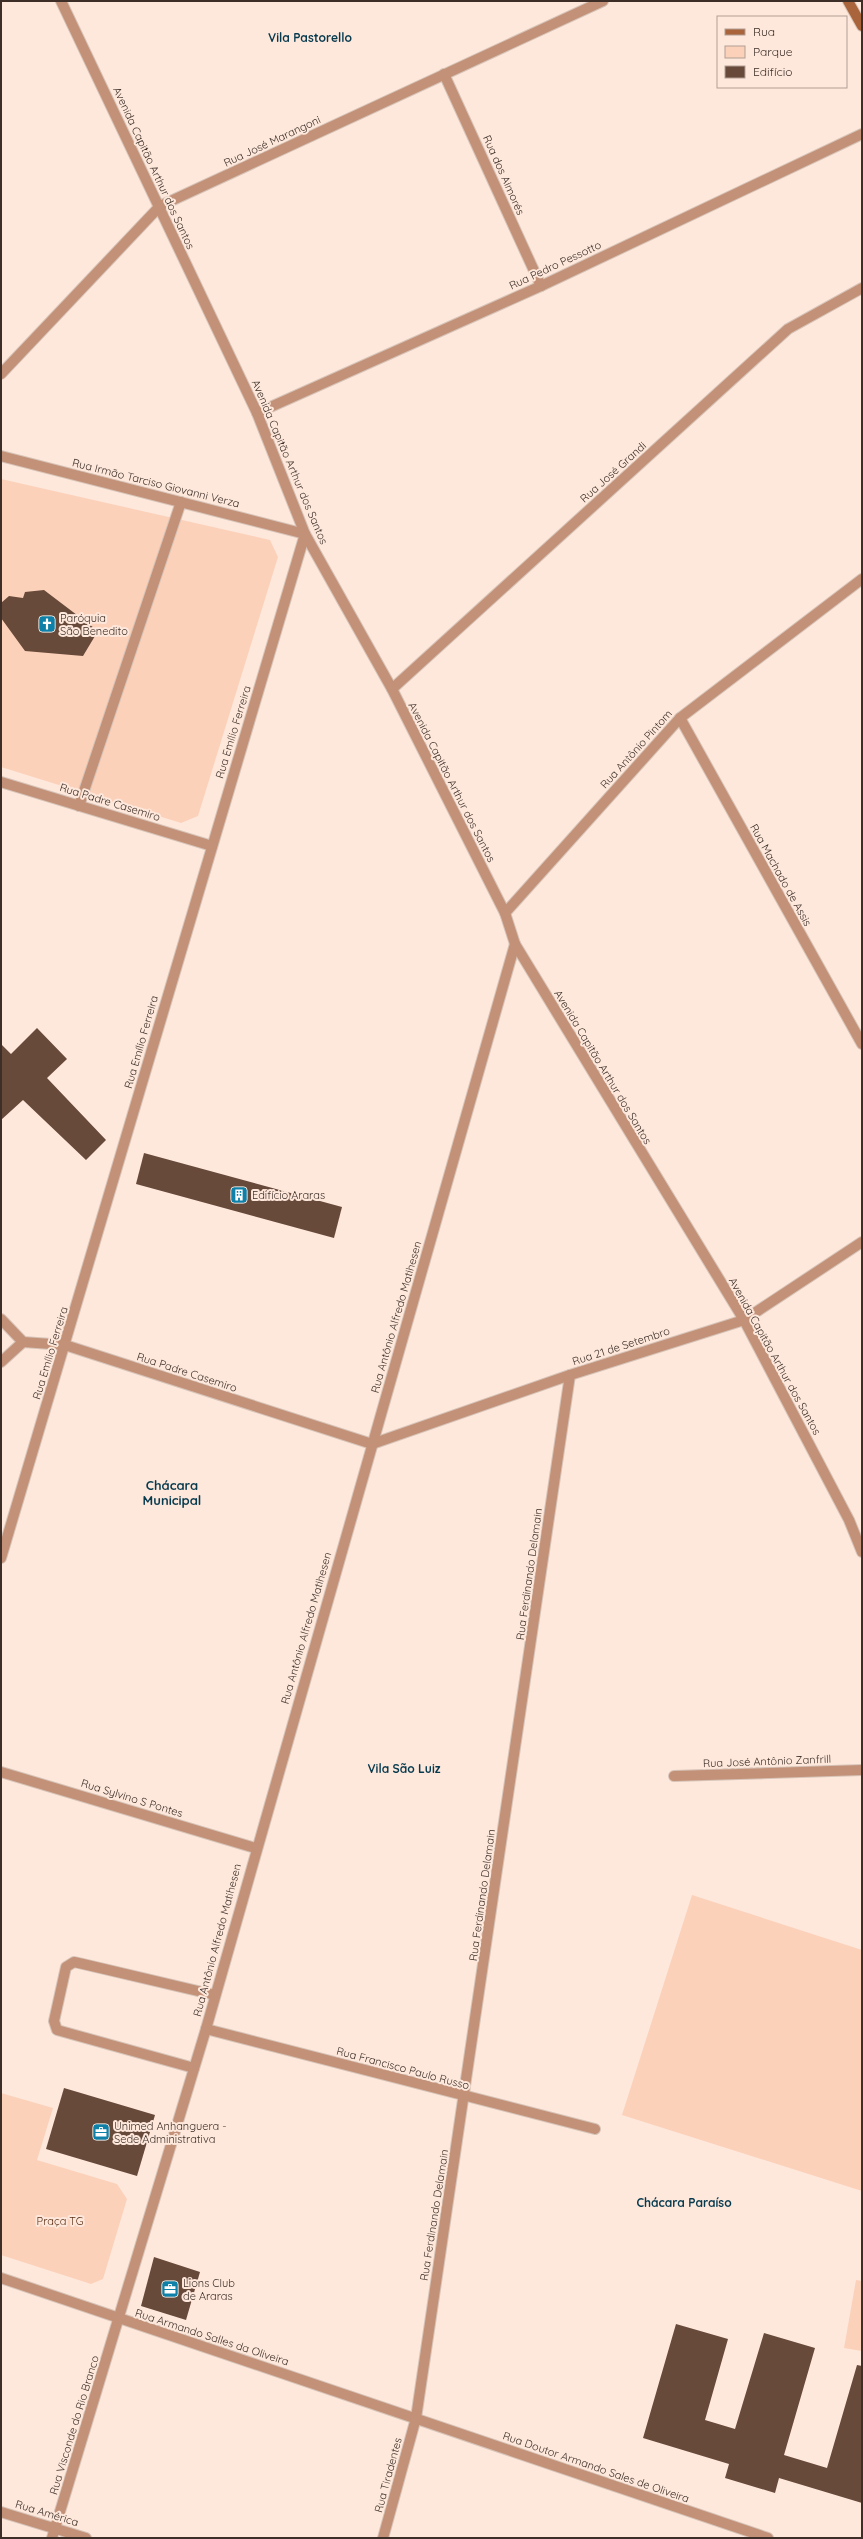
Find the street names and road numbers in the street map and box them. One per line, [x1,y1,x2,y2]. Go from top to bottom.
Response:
street label: Avenida Capitão Arthur dos Santos [110,85,198,251]
street label: Rua José Marangoni [221,112,323,170]
street label: Rua dos Aimorés [480,133,528,217]
street label: Rua Pedro Pessotto [507,237,604,292]
street label: Avenida Capitão Arthur dos Santos [249,377,331,547]
street label: Rua José Grandi [577,439,649,505]
street label: Rua Irmão Tarciso Giovanni Verza [71,455,241,511]
street label: Rua Emílio Ferreira [212,684,254,780]
street label: Avenida Capitão Arthur dos Santos [405,700,499,864]
street label: Rua Antônio Pintom [597,707,675,791]
street label: Rua Padre Casemiro [58,780,162,824]
street label: Rua Machado de Assis [747,821,815,929]
street label: Avenida Capitão Arthur dos Santos [551,987,655,1147]
street label: Rua Emílio Ferreira [121,994,161,1090]
street label: Rua Antônio Alfredo Matihesen [368,1239,424,1395]
street label: Avenida Capitão Arthur dos Santos [726,1275,824,1437]
street label: Rua Emílio Ferreira [29,1305,71,1401]
street label: Rua 21 de Setembro [570,1323,672,1368]
street label: Rua Padre Casemiro [135,1349,239,1395]
street label: Rua Ferdinando Delamain [513,1507,545,1641]
street label: Rua Antônio Alfredo Matihesen [278,1550,334,1706]
street label: Rua José Antônio Zanfrill [703,1752,831,1770]
street label: Rua Sylvino S Pontes [79,1776,185,1820]
street label: Rua Ferdinando Delamain [466,1828,498,1962]
street label: Rua Antônio Alfredo Matihesen [190,1862,244,2018]
street label: Rua Francisco Paulo Russo [335,2044,471,2093]
street label: Rua Ferdinando Delamain [417,2148,451,2282]
street label: Rua Armando Salles da Oliveira [133,2305,291,2369]
street label: Rua Visconde do Rio Branco [46,2353,102,2496]
street label: Rua Doutor Armando Sales de Oliveira [501,2428,691,2506]
street label: Rua Tiradentes [371,2436,405,2514]
street label: Rua América [14,2497,80,2529]

